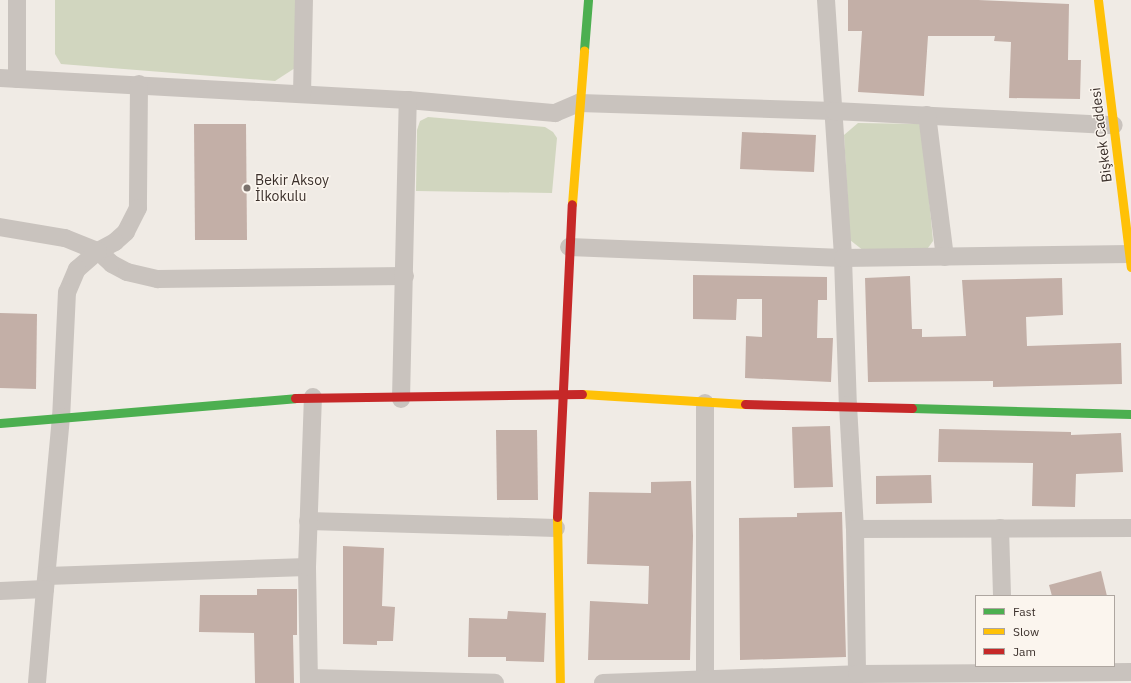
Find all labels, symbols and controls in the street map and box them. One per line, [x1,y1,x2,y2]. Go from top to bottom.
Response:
street label: Bişkek Caddesi [1087,87,1115,183]
place label: Bekir Aksoy İlkokulu [255,172,329,204]
marker: Bekir Aksoy İlkokulu [242,183,252,193]
legend [975,595,1115,667]
text: Fast [1013,604,1036,619]
text: Slow [1013,624,1039,639]
text: Jam [1013,644,1036,659]

